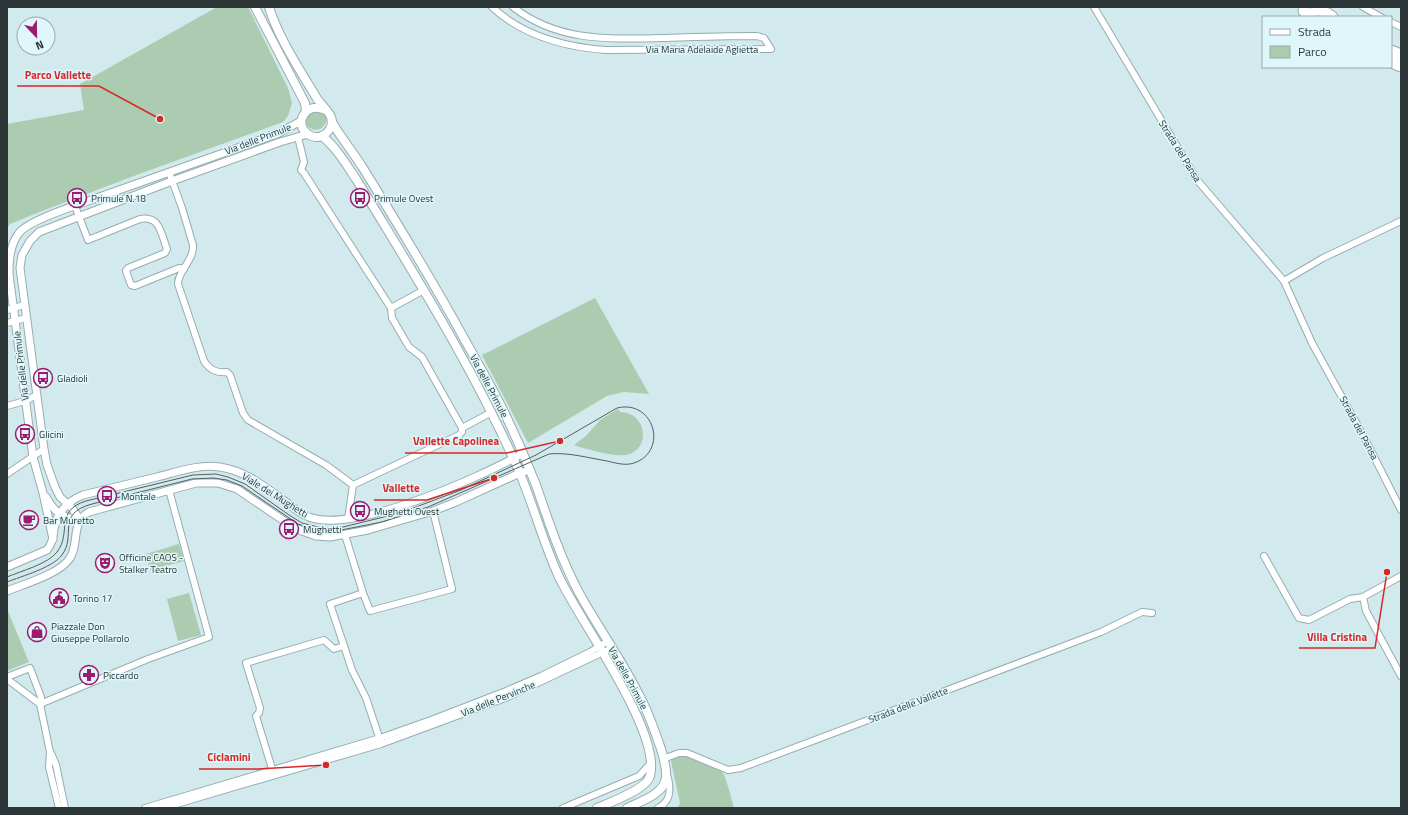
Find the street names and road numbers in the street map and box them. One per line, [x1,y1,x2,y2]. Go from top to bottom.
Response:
street label: Via Maria Adelaide Aglietta [646,42,758,57]
street label: Strada del Pansa [1155,117,1205,185]
street label: Via delle Primule [223,119,293,159]
street label: Via delle Primule [9,330,33,402]
street label: Via delle Primule [466,352,512,420]
street label: Strada del Pansa [1336,393,1382,463]
street label: Viale dei Mughetti [239,469,311,521]
street label: Via delle Primule [604,644,652,712]
street label: Via delle Pervinche [459,677,537,721]
street label: Strada delle Vallette [866,683,950,727]

